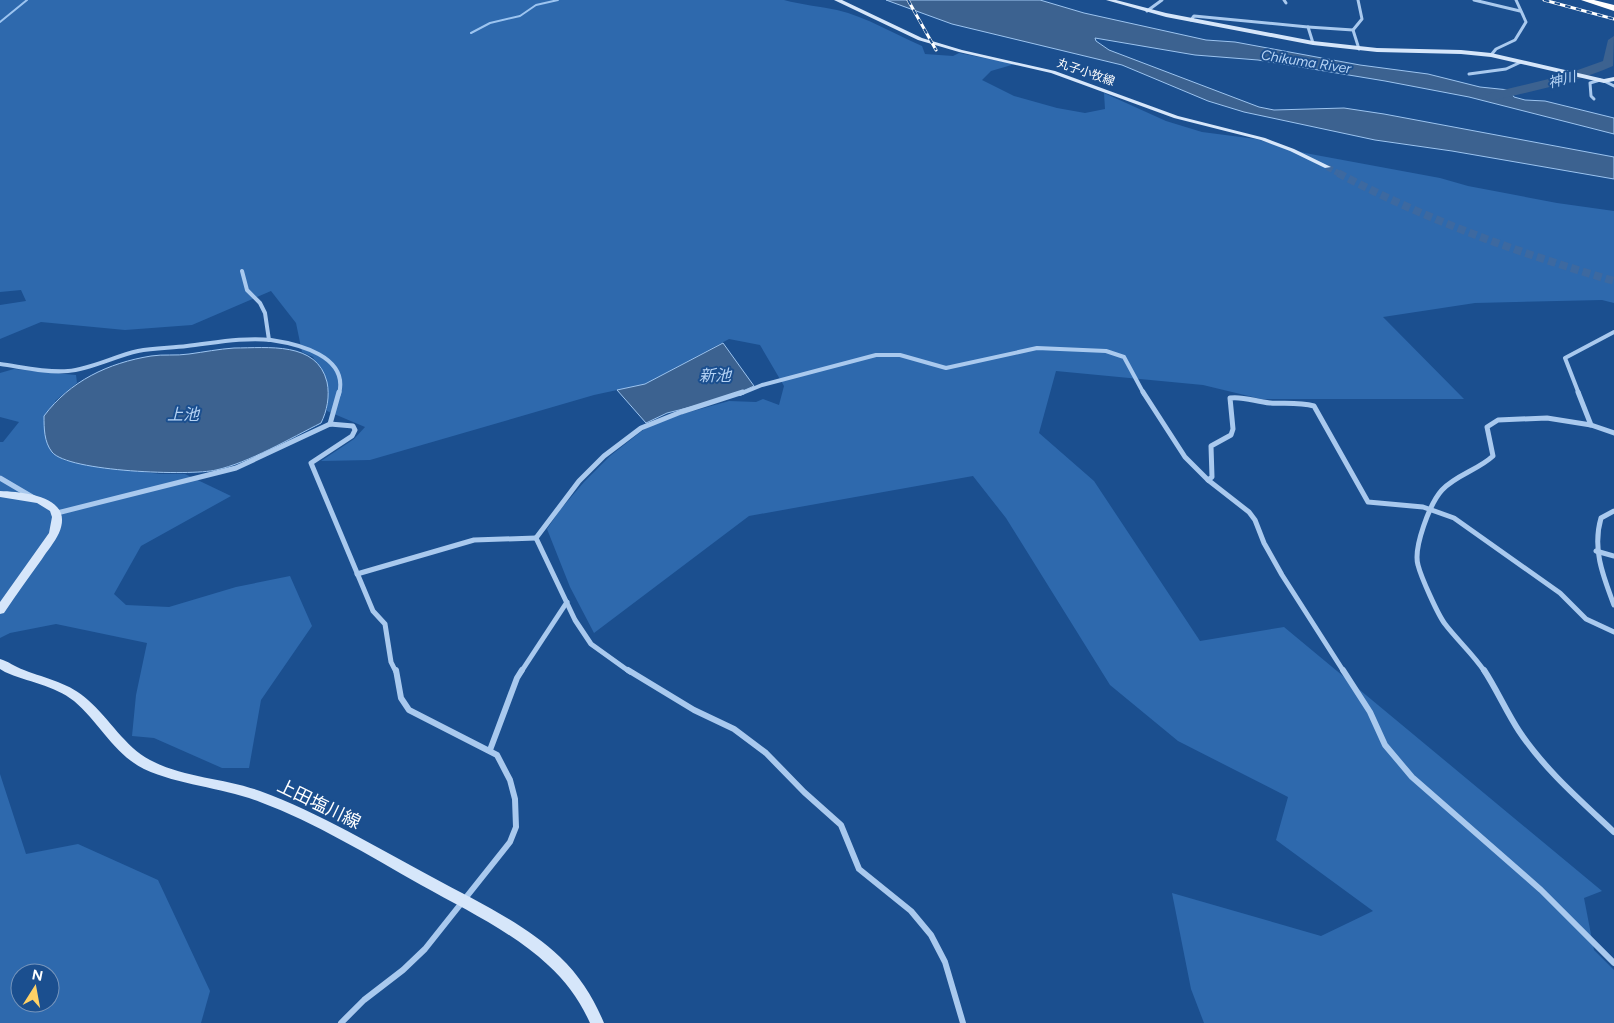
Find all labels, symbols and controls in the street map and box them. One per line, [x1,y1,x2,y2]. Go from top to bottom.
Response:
water label: Chikuma River [1260,46,1353,78]
street label: 丸子小牧線 [1055,56,1117,88]
water label: 神川 [1546,68,1580,92]
water label: 新池 [699,366,733,385]
water label: 上池 [167,405,201,424]
street label: 上田塩川線 [274,774,364,834]
north arrow [10,963,60,1013]
text: N [30,966,44,985]

